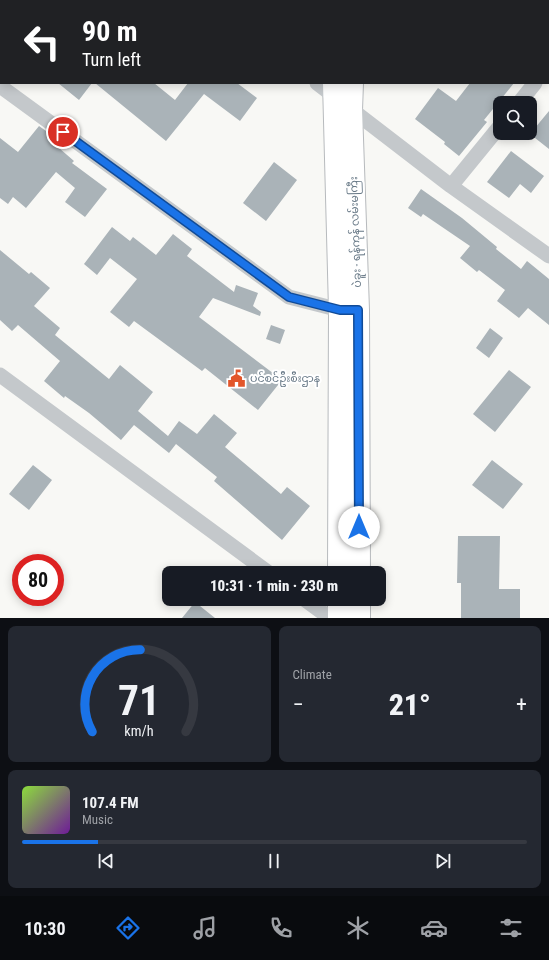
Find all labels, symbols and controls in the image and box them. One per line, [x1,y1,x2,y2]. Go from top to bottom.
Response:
text: 90 m [82,15,138,48]
icon: left [16,16,68,68]
text: Turn left [82,49,141,70]
map controls [493,96,537,140]
button: search [493,96,537,140]
pin [46,115,80,149]
icon: arrive [52,121,74,143]
street label: ပဲခူး - ရန်ကုန် လမ်းမကြီး [346,176,366,288]
public building icon: ပင်စင်ဦးစီးဌာန [227,368,247,388]
place label: ပင်စင်ဦးစီးဌာန [250,371,320,387]
position arrow [338,506,380,548]
speed limit sign: 80 [12,554,64,606]
text: 10:31 · 1 min · 230 m [210,577,338,595]
text: Climate [293,667,332,682]
text: 71 [118,676,160,725]
text: 21° [389,687,431,722]
text: − [293,692,304,717]
text: + [516,692,527,717]
text: km/h [125,723,154,739]
text: 107.4 FM [82,794,139,812]
text: Music [82,812,113,827]
icon: previous [95,850,117,872]
icon: pause [263,850,285,872]
icon: next [432,850,454,872]
icon: directions [114,914,142,942]
icon: music [191,914,219,942]
icon: phone [267,914,295,942]
icon: climate [344,914,372,942]
icon: car [420,914,448,942]
icon: filters [497,914,525,942]
text: 10:30 [24,918,66,939]

